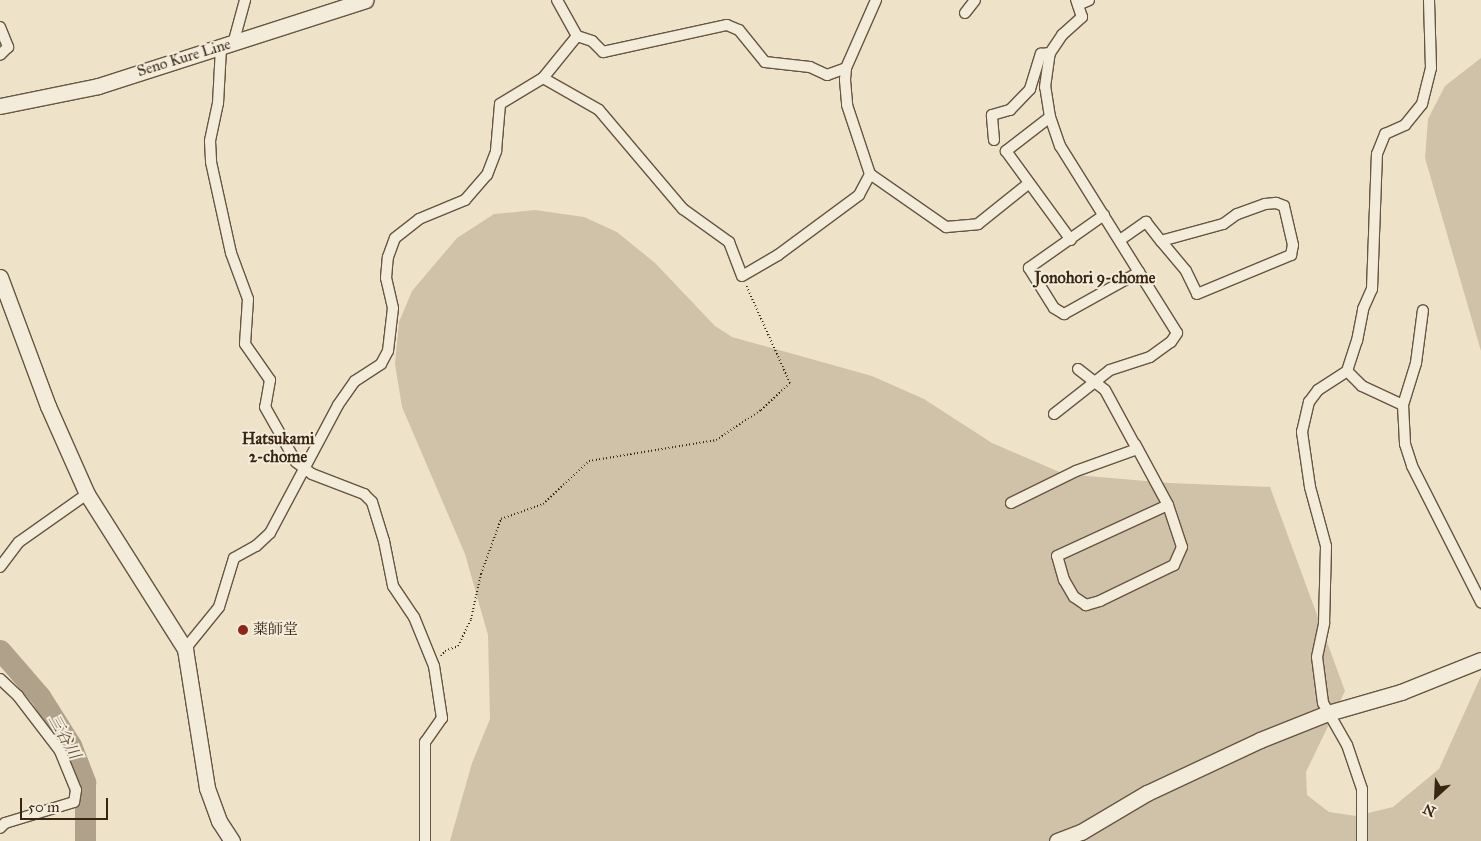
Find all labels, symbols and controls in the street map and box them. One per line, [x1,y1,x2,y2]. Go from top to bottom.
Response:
street label: Seno Kure Line [135,35,233,81]
district label: Jonohori 9-chome [1035,268,1155,288]
district label: Hatsukami 2-chome [242,429,314,467]
place label: 薬師堂 [253,621,298,639]
marker: 薬師堂 [237,624,249,636]
water label: 三谷川 [44,711,84,763]
north arrow [1411,771,1461,821]
scale bar [22,788,110,820]
text: 50 m [28,798,60,816]
text: N [1420,800,1438,820]

